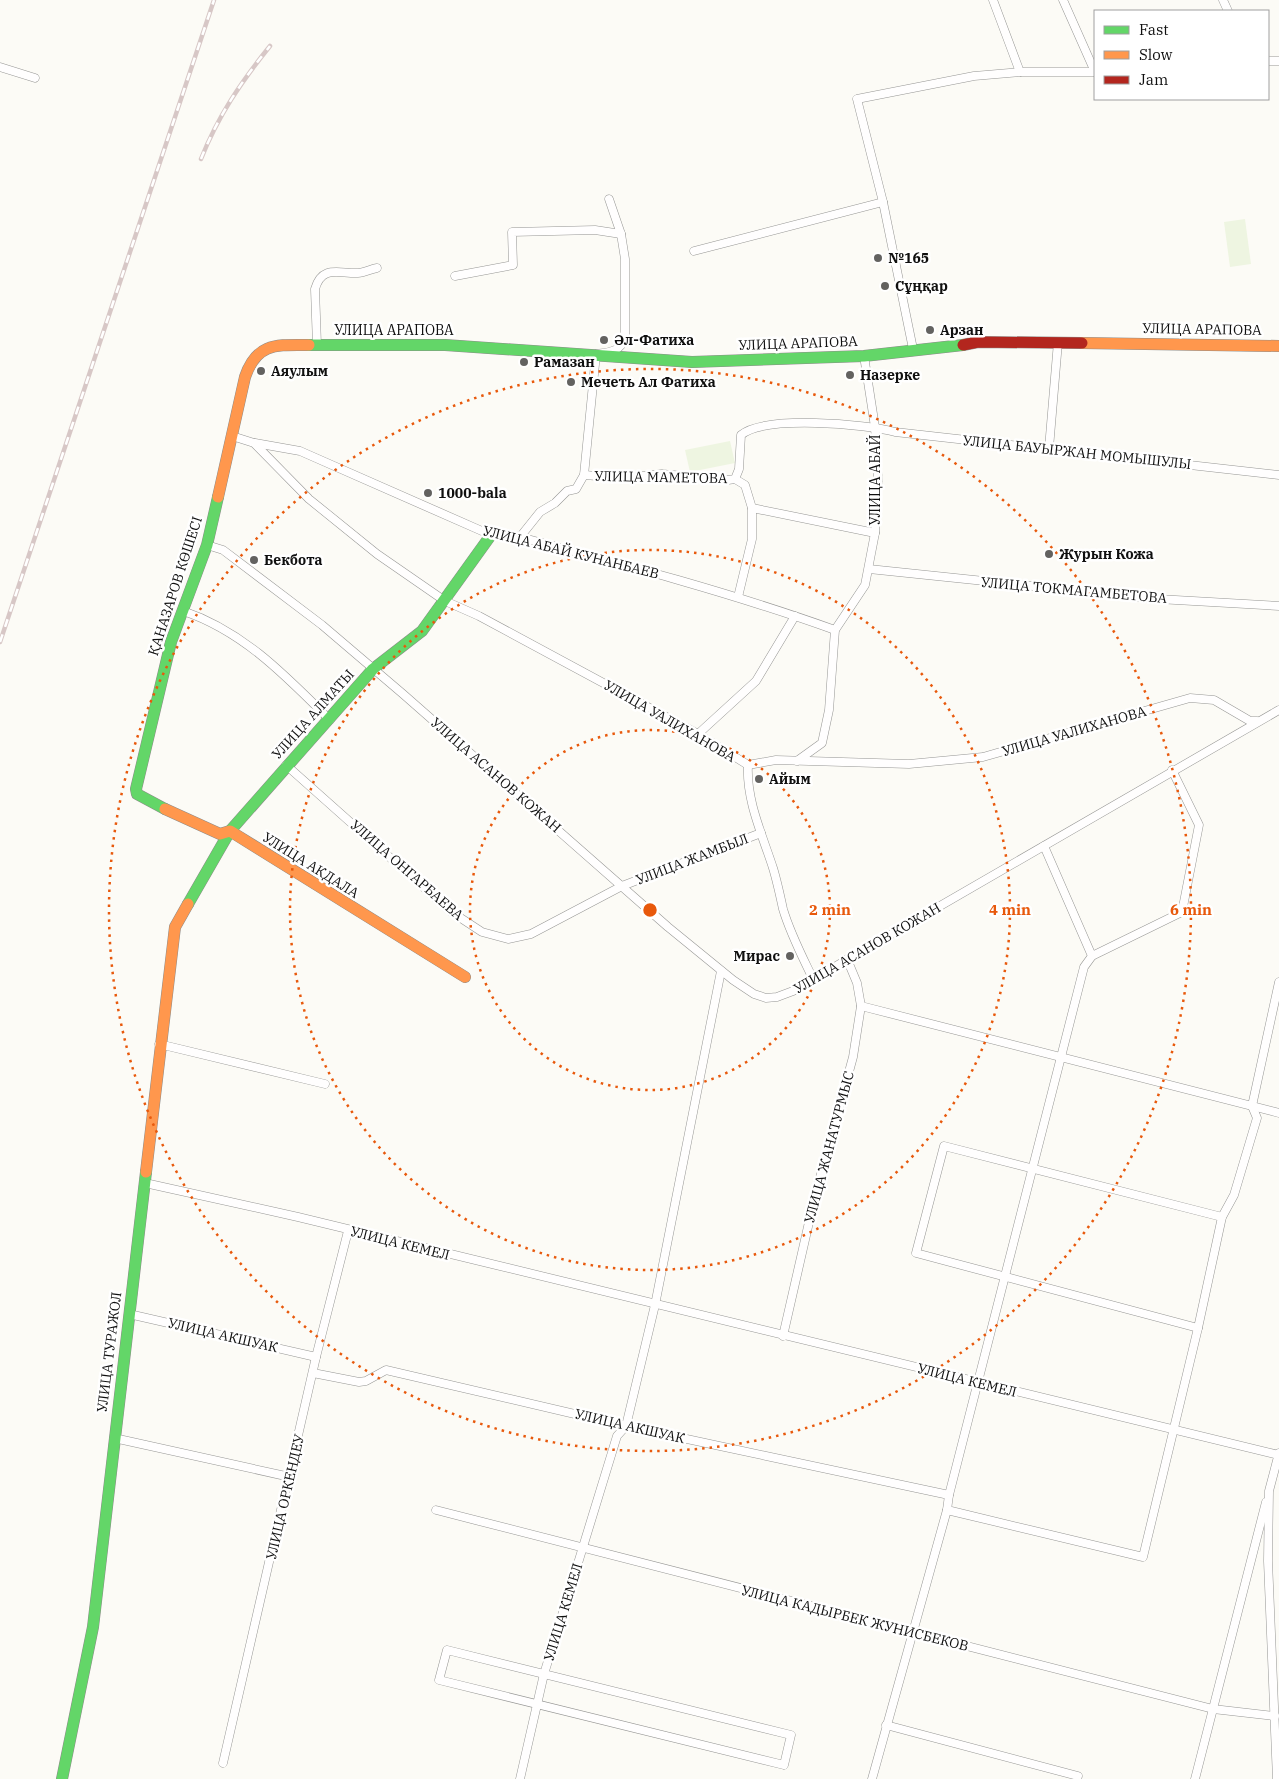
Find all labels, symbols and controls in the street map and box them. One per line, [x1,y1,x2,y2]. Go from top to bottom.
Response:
legend [1094,10,1269,100]
text: Fast [1139,20,1169,39]
text: Slow [1139,45,1173,64]
text: Jam [1139,70,1168,89]
place label: №165 [888,249,929,267]
marker: №165 [872,252,884,264]
place label: Сұңқар [895,277,948,295]
marker: Сұңқар [879,280,891,292]
street label: УЛИЦА АРАПОВА [1142,319,1262,339]
street label: УЛИЦА АРАПОВА [334,321,454,339]
place label: Арзан [940,321,984,339]
marker: Арзан [924,324,936,336]
place label: Әл-Фатиха [614,331,694,349]
street label: УЛИЦА АРАПОВА [738,332,858,354]
marker: Әл-Фатиха [598,334,610,346]
place label: Рамазан [534,353,595,371]
marker: Рамазан [518,356,530,368]
place label: Аяулым [271,362,328,380]
marker: Аяулым [255,365,267,377]
place label: Назерке [860,366,920,384]
marker: Назерке [844,369,856,381]
place label: Мечеть Ал Фатиха [581,373,716,391]
marker: Мечеть Ал Фатиха [565,376,577,388]
street label: УЛИЦА БАУЫРЖАН МОМЫШУЛЫ [962,431,1192,473]
street label: УЛИЦА АБАЙ [866,434,884,526]
street label: УЛИЦА МАМЕТОВА [594,467,728,487]
place label: 1000-bala [438,484,507,502]
marker: 1000-bala [422,487,434,499]
street label: ҚАНАЗАРОВ КӨШЕСІ [144,514,206,658]
street label: УЛИЦА АБАЙ КУНАНБАЕВ [481,521,661,583]
place label: Журын Кожа [1059,545,1154,563]
marker: Журын Кожа [1043,548,1055,560]
place label: Бекбота [264,551,323,569]
marker: Бекбота [248,554,260,566]
street label: УЛИЦА ТОКМАГАМБЕТОВА [980,573,1168,607]
street label: УЛИЦА АЛМАТЫ [268,665,358,763]
street label: УЛИЦА УАЛИХАНОВА [601,676,739,766]
street label: УЛИЦА УАЛИХАНОВА [1000,702,1149,760]
street label: УЛИЦА АСАНОВ КОЖАН [427,713,565,837]
place label: Айым [769,770,811,788]
marker: Айым [753,773,765,785]
street label: УЛИЦА ОНГАРБАЕВА [347,816,468,924]
street label: УЛИЦА АКДАЛА [259,828,363,902]
street label: УЛИЦА ЖАМБЫЛ [633,829,751,889]
street label: УЛИЦА АСАНОВ КОЖАН [790,898,944,998]
text: 2 min [809,900,851,919]
text: 4 min [989,900,1031,919]
text: 6 min [1170,900,1212,919]
centre of rings [641,901,659,919]
place label: Мирас [733,947,781,965]
marker: Мирас [784,950,796,962]
street label: УЛИЦА ЖАНАТУРМЫС [800,1069,858,1225]
street label: УЛИЦА КЕМЕЛ [348,1222,452,1264]
street label: УЛИЦА ТУРАЖОЛ [93,1291,125,1413]
street label: УЛИЦА АКШУАК [166,1314,280,1356]
street label: УЛИЦА КЕМЕЛ [915,1359,1019,1401]
street label: УЛИЦА АКШУАК [573,1405,687,1447]
street label: УЛИЦА ОРКЕНДЕУ [262,1432,308,1562]
street label: УЛИЦА КЕМЕЛ [540,1561,586,1663]
street label: УЛИЦА КАДЫРБЕК ЖУНИСБЕКОВ [739,1581,971,1655]

